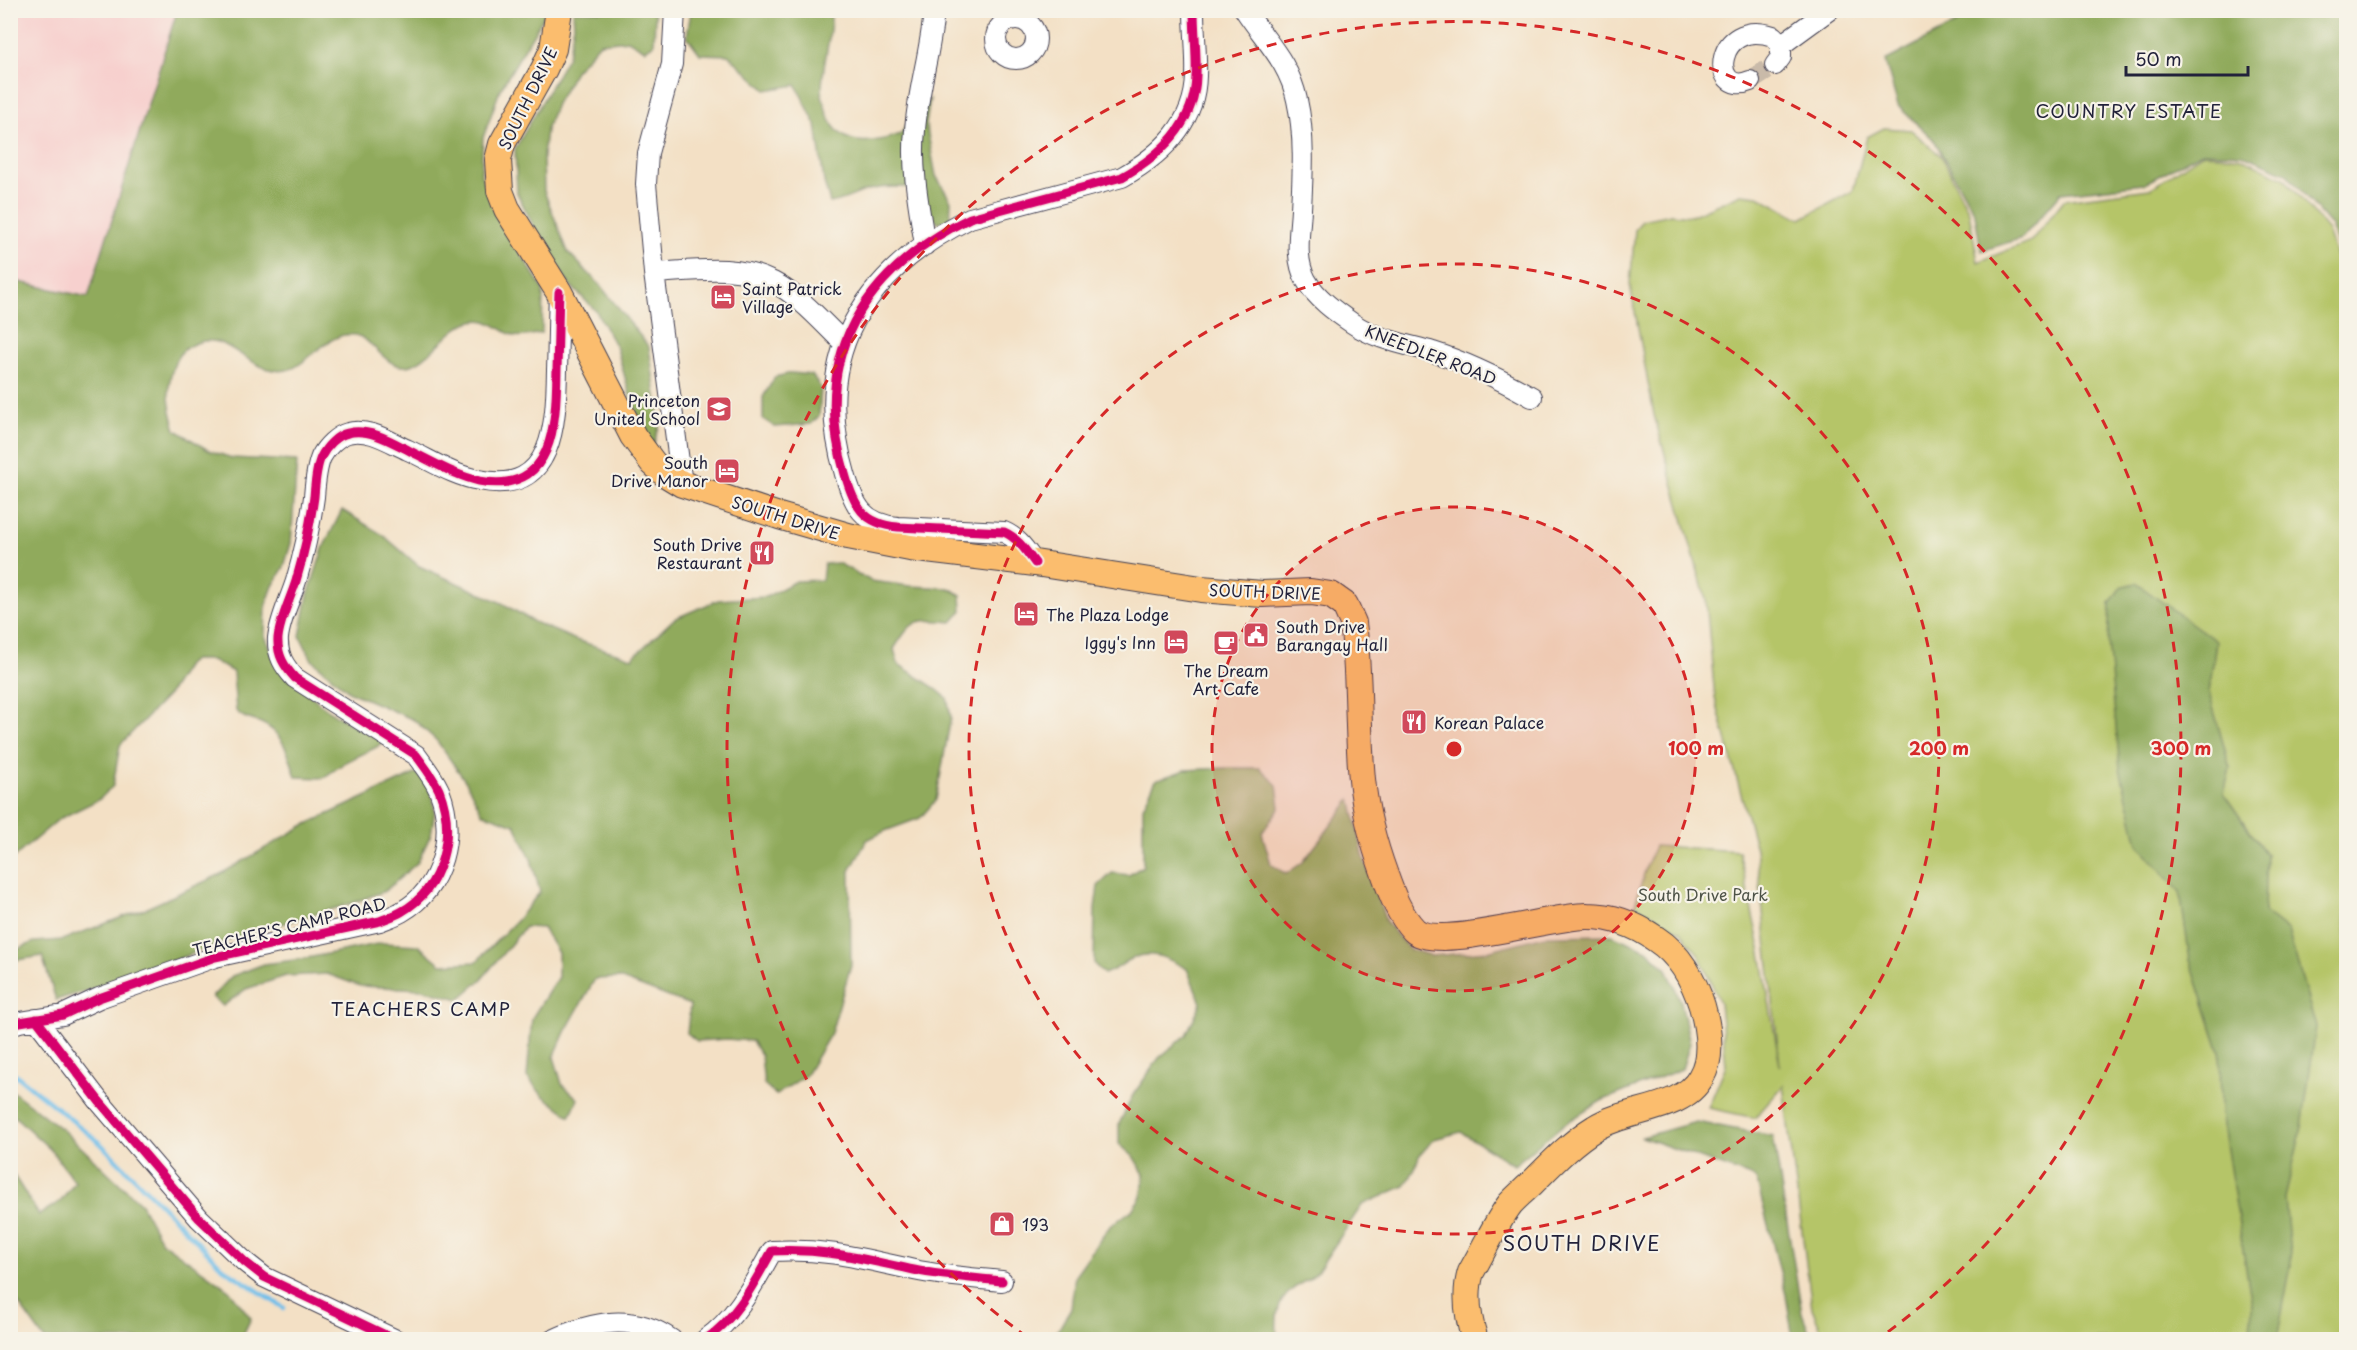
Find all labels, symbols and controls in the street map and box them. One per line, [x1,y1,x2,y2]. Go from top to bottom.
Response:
scale bar [2126,39,2248,77]
street label: SOUTH DRIVE [492,42,562,154]
text: 50 m [2135,45,2182,72]
district label: COUNTRY ESTATE [2035,97,2223,124]
place label: Saint Patrick Village [742,276,842,318]
hotel icon: Saint Patrick Village [708,282,738,312]
street label: KNEEDLER ROAD [1362,318,1500,390]
place label: Princeton United School [594,388,700,430]
school or university icon: Princeton United School [704,394,734,424]
place label: South Drive Manor [611,450,709,492]
hotel icon: South Drive Manor [712,456,742,486]
street label: SOUTH DRIVE [729,489,843,545]
place label: South Drive Restaurant [653,532,742,574]
restaurant icon: South Drive Restaurant [747,538,777,568]
street label: SOUTH DRIVE [1209,577,1321,605]
hotel icon: The Plaza Lodge [1011,599,1041,629]
place label: The Plaza Lodge [1046,602,1169,626]
place label: South Drive Barangay Hall [1276,614,1388,656]
public building icon: South Drive Barangay Hall [1241,620,1271,650]
hotel icon: Iggy's Inn [1161,627,1191,657]
cafe icon: The Dream Art Cafe [1211,628,1241,658]
place label: Iggy's Inn [1084,630,1156,654]
place label: The Dream Art Cafe [1183,658,1269,700]
restaurant icon: Korean Palace [1399,707,1429,737]
place label: Korean Palace [1434,710,1544,734]
text: 100 m [1668,734,1724,761]
text: 200 m [1909,734,1969,761]
text: 300 m [2151,734,2211,761]
centre of rings [1444,739,1464,759]
park label: South Drive Park [1638,882,1768,906]
street label: TEACHER'S CAMP ROAD [190,890,388,962]
district label: TEACHERS CAMP [331,995,511,1022]
shop icon: 193 [987,1209,1017,1239]
place label: 193 [1022,1212,1049,1236]
district label: SOUTH DRIVE [1503,1228,1661,1258]

